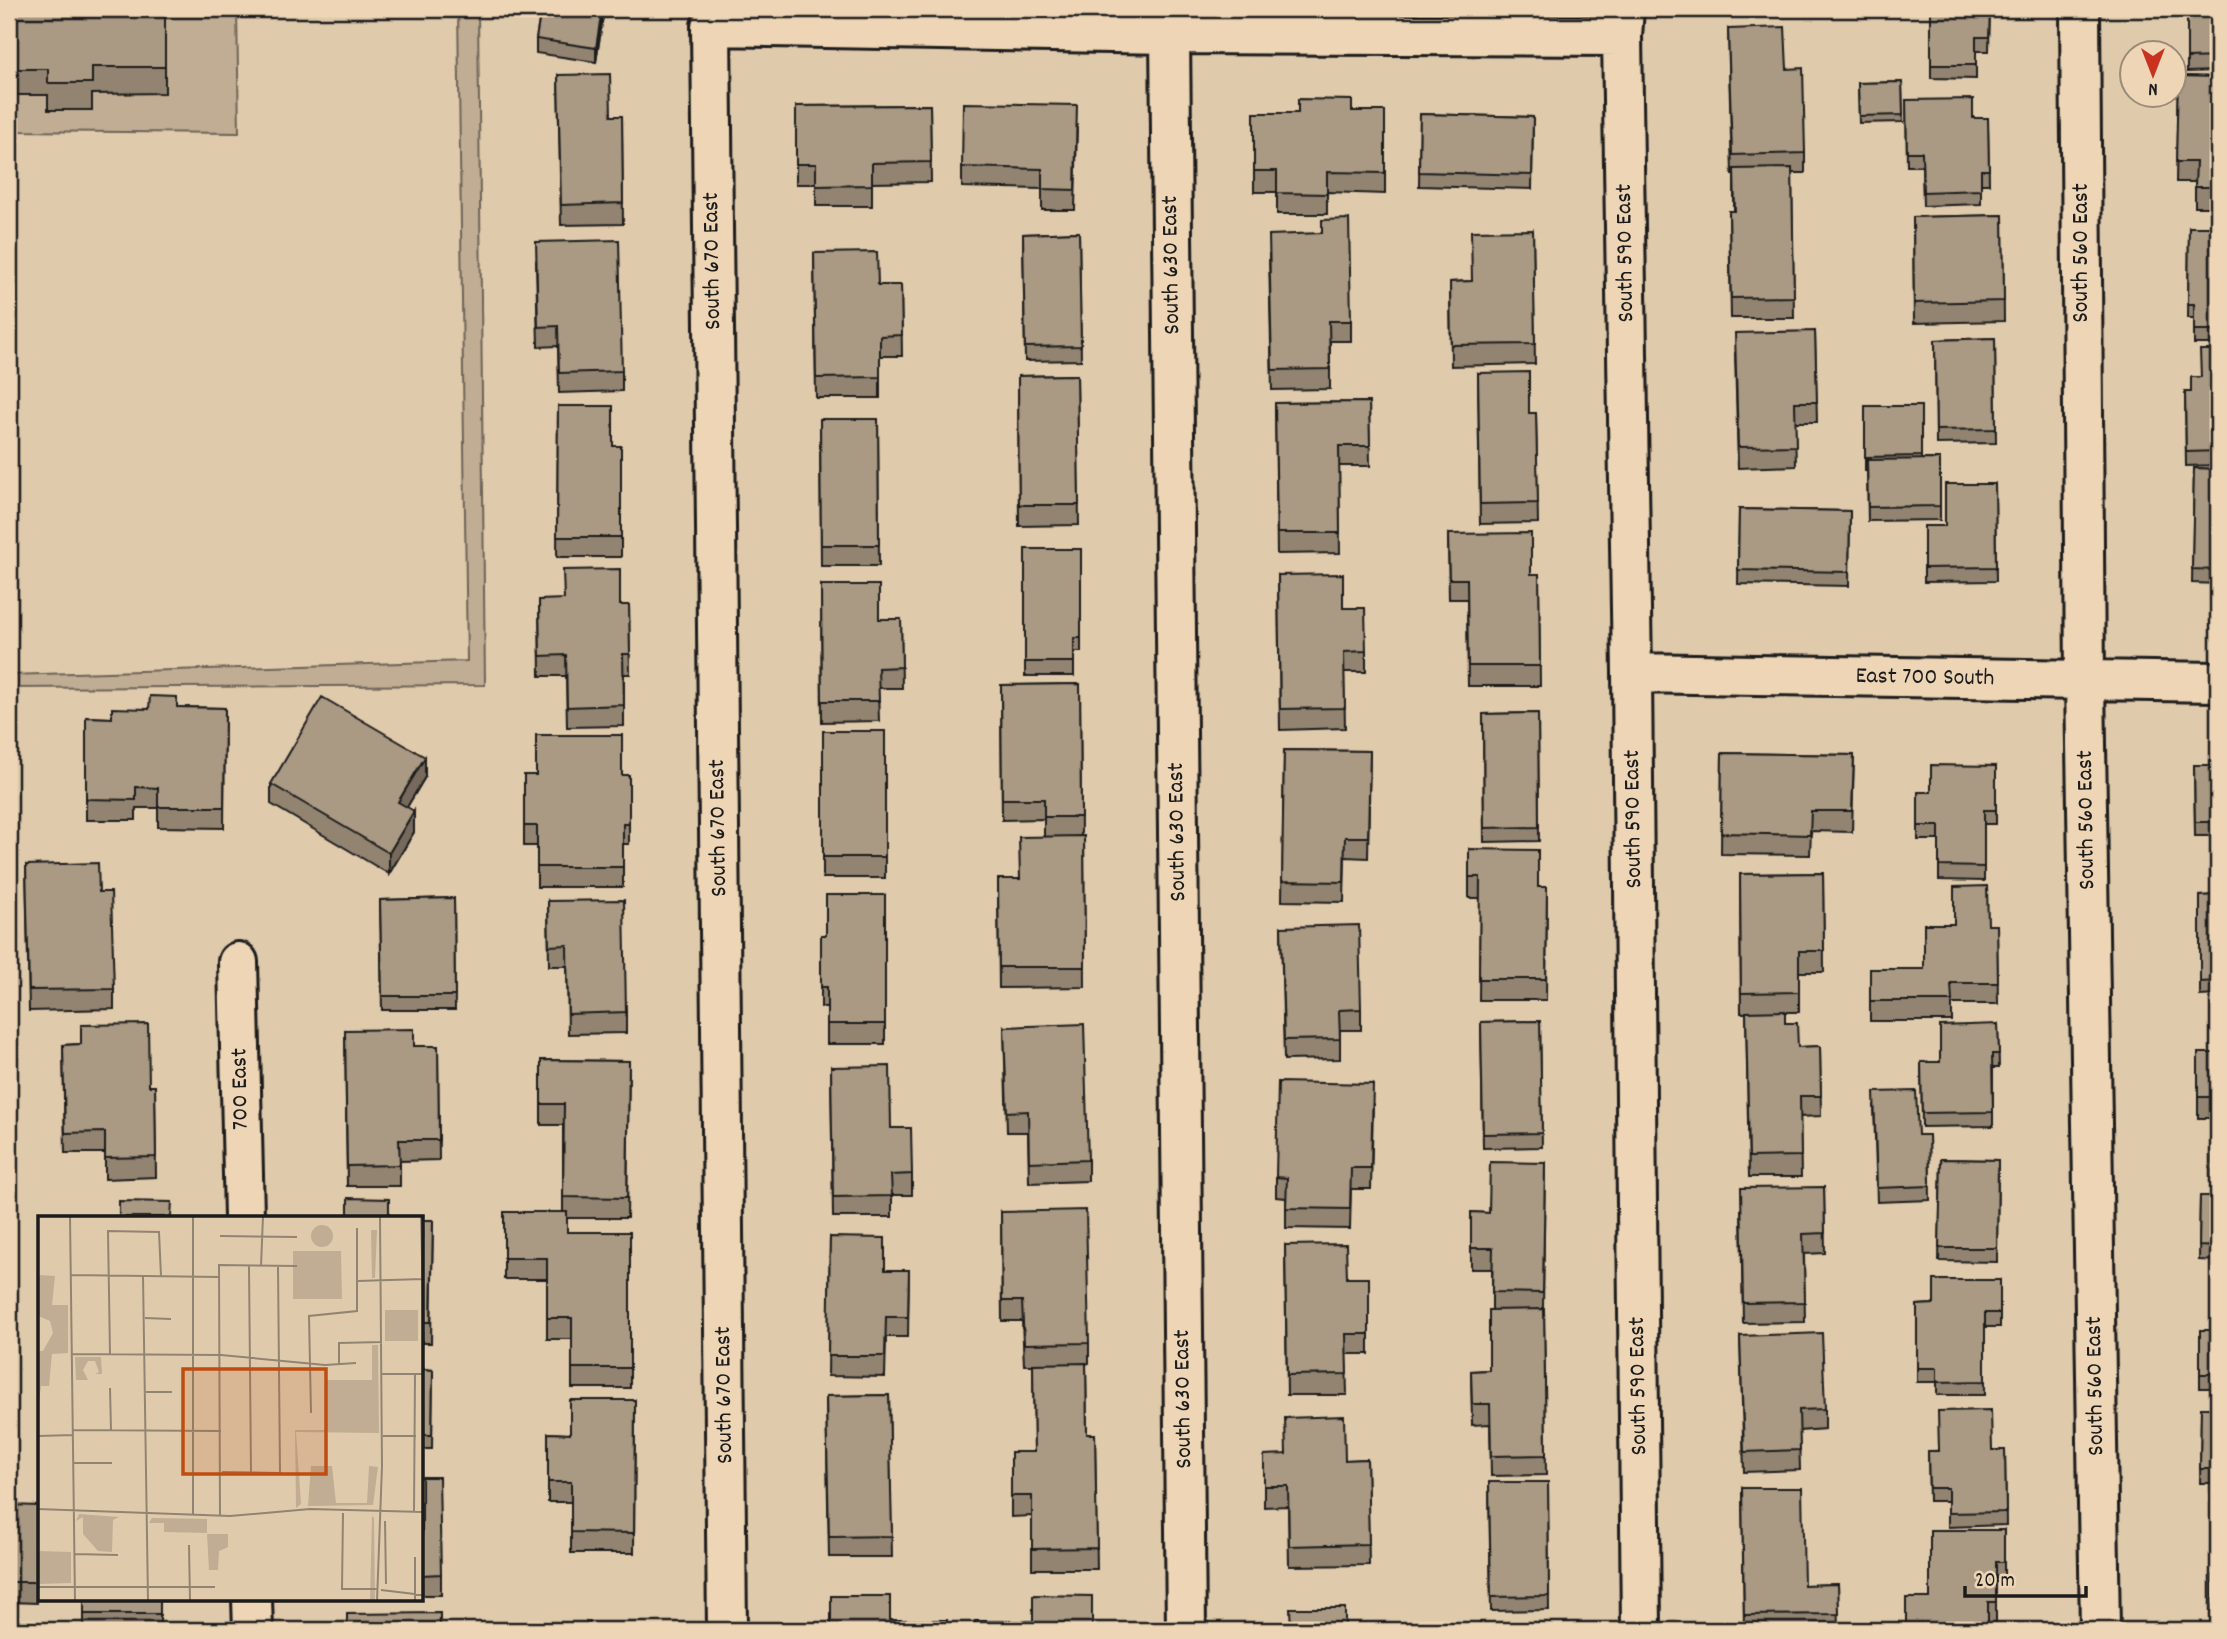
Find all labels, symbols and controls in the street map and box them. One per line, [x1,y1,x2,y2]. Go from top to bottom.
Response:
north arrow [2118,38,2188,108]
text: N [2148,74,2158,101]
street label: South 590 East [1608,183,1644,323]
street label: South 560 East [2065,183,2099,323]
street label: South 670 East [695,192,731,330]
street label: South 630 East [1154,195,1190,335]
street label: East 700 South [1855,660,1995,696]
street label: South 590 East [1616,749,1652,889]
street label: South 560 East [2069,750,2105,890]
street label: South 670 East [701,759,737,897]
street label: South 630 East [1160,762,1196,902]
street label: 700 East [223,1048,259,1130]
inset map [38,1216,424,1600]
street label: South 590 East [1621,1316,1657,1456]
street label: South 560 East [2078,1316,2114,1456]
street label: South 670 East [707,1326,743,1464]
street label: South 630 East [1166,1329,1202,1469]
scale bar [1965,1555,2085,1599]
text: 20 m [1975,1567,2015,1597]

